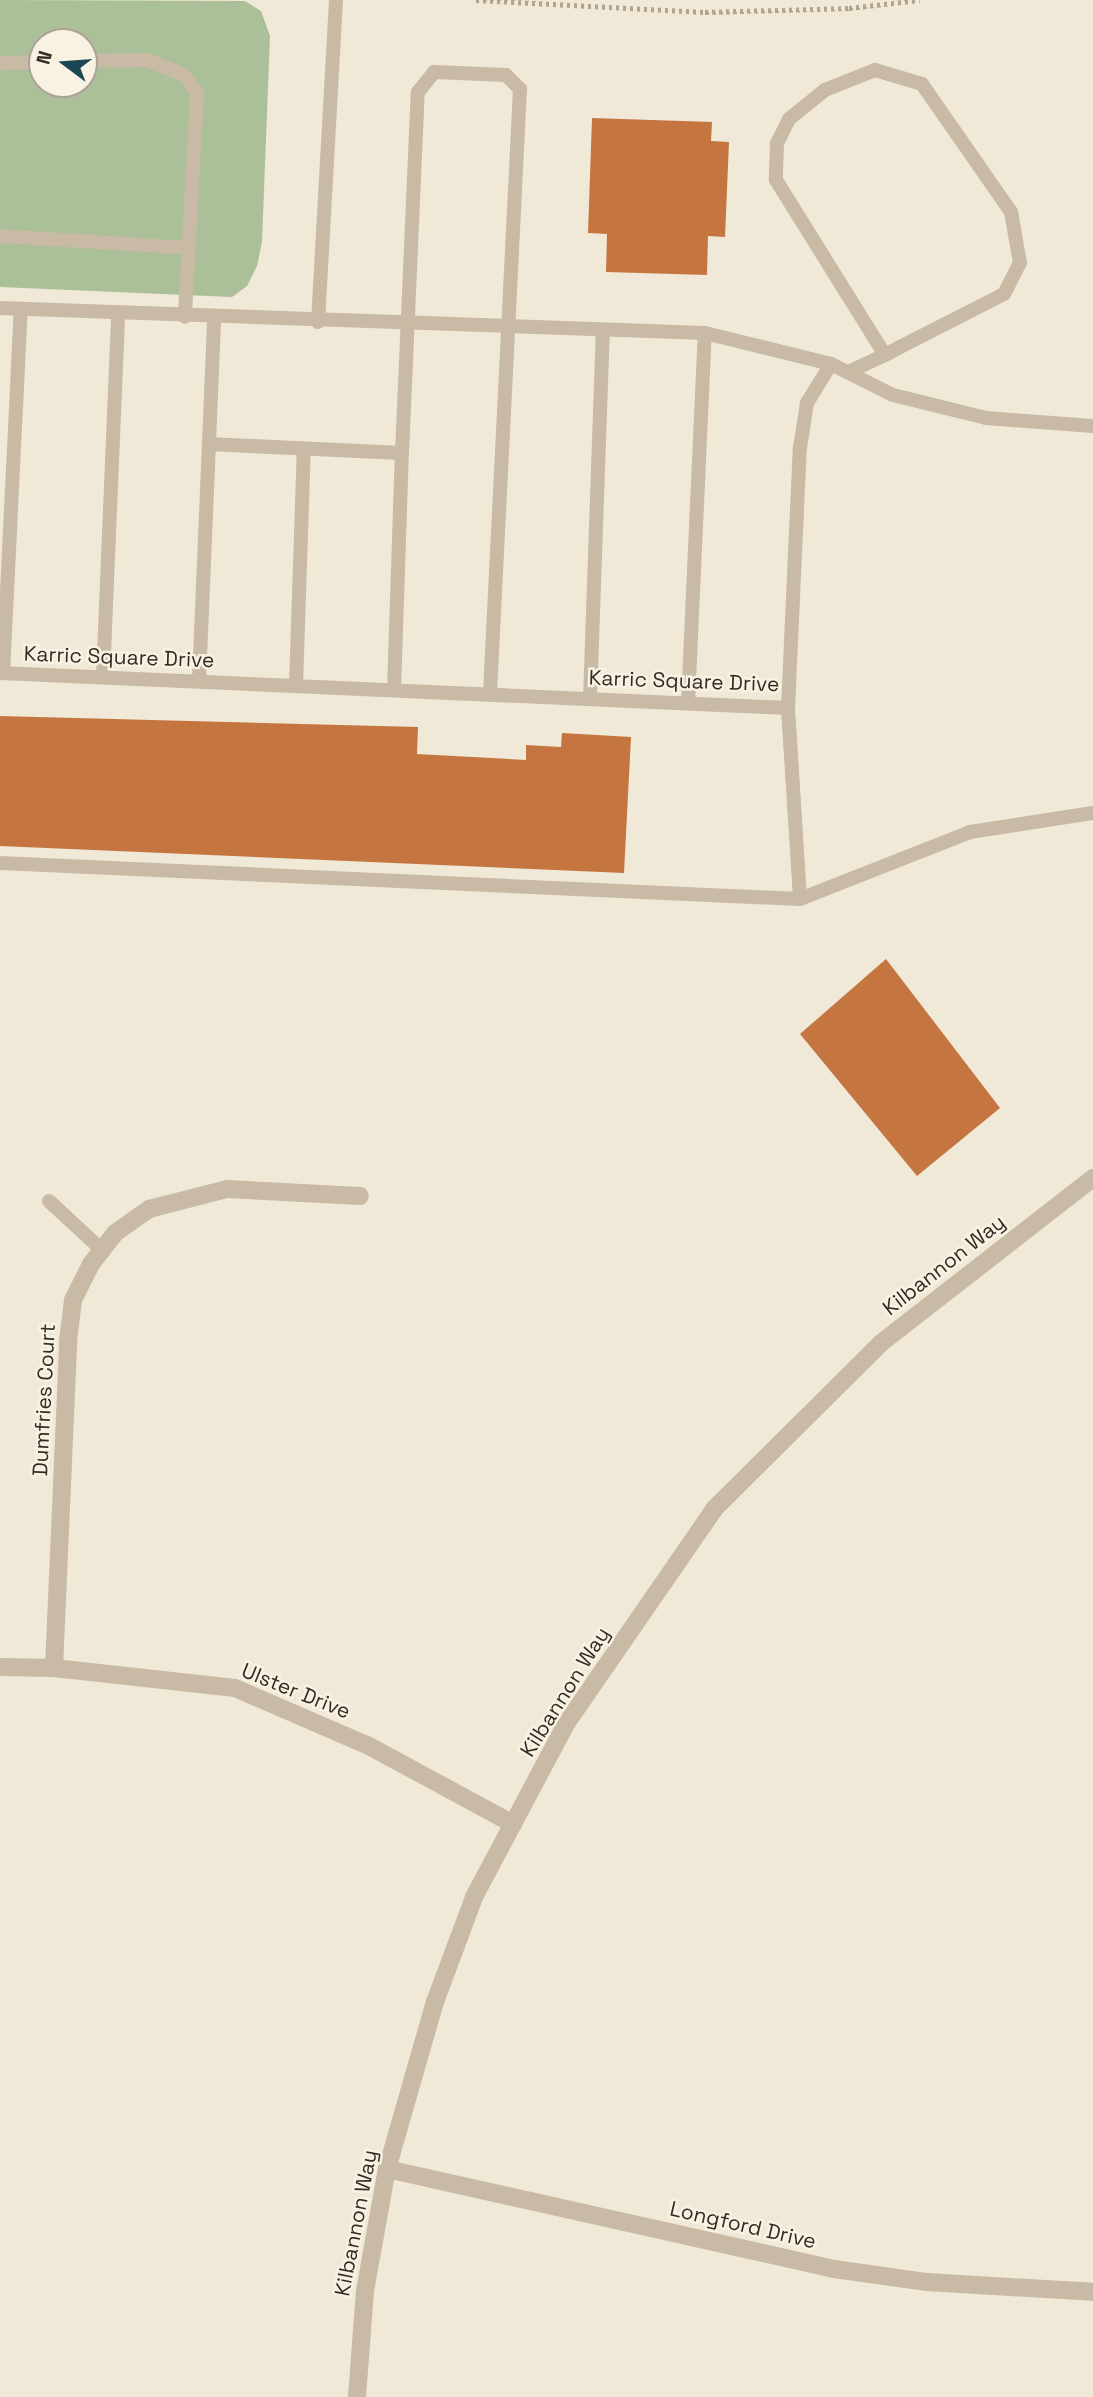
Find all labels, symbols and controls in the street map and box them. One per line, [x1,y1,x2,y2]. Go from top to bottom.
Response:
north arrow [28,28,98,98]
text: N [30,48,58,67]
street label: Karric Square Drive [23,641,215,673]
street label: Karric Square Drive [588,665,780,697]
street label: Kilbannon Way [878,1209,1010,1321]
street label: Dumfries Court [27,1323,61,1477]
street label: Kilbannon Way [515,1622,615,1762]
street label: Ulster Drive [238,1658,354,1724]
street label: Kilbannon Way [329,2148,383,2298]
street label: Longford Drive [667,2196,819,2254]

